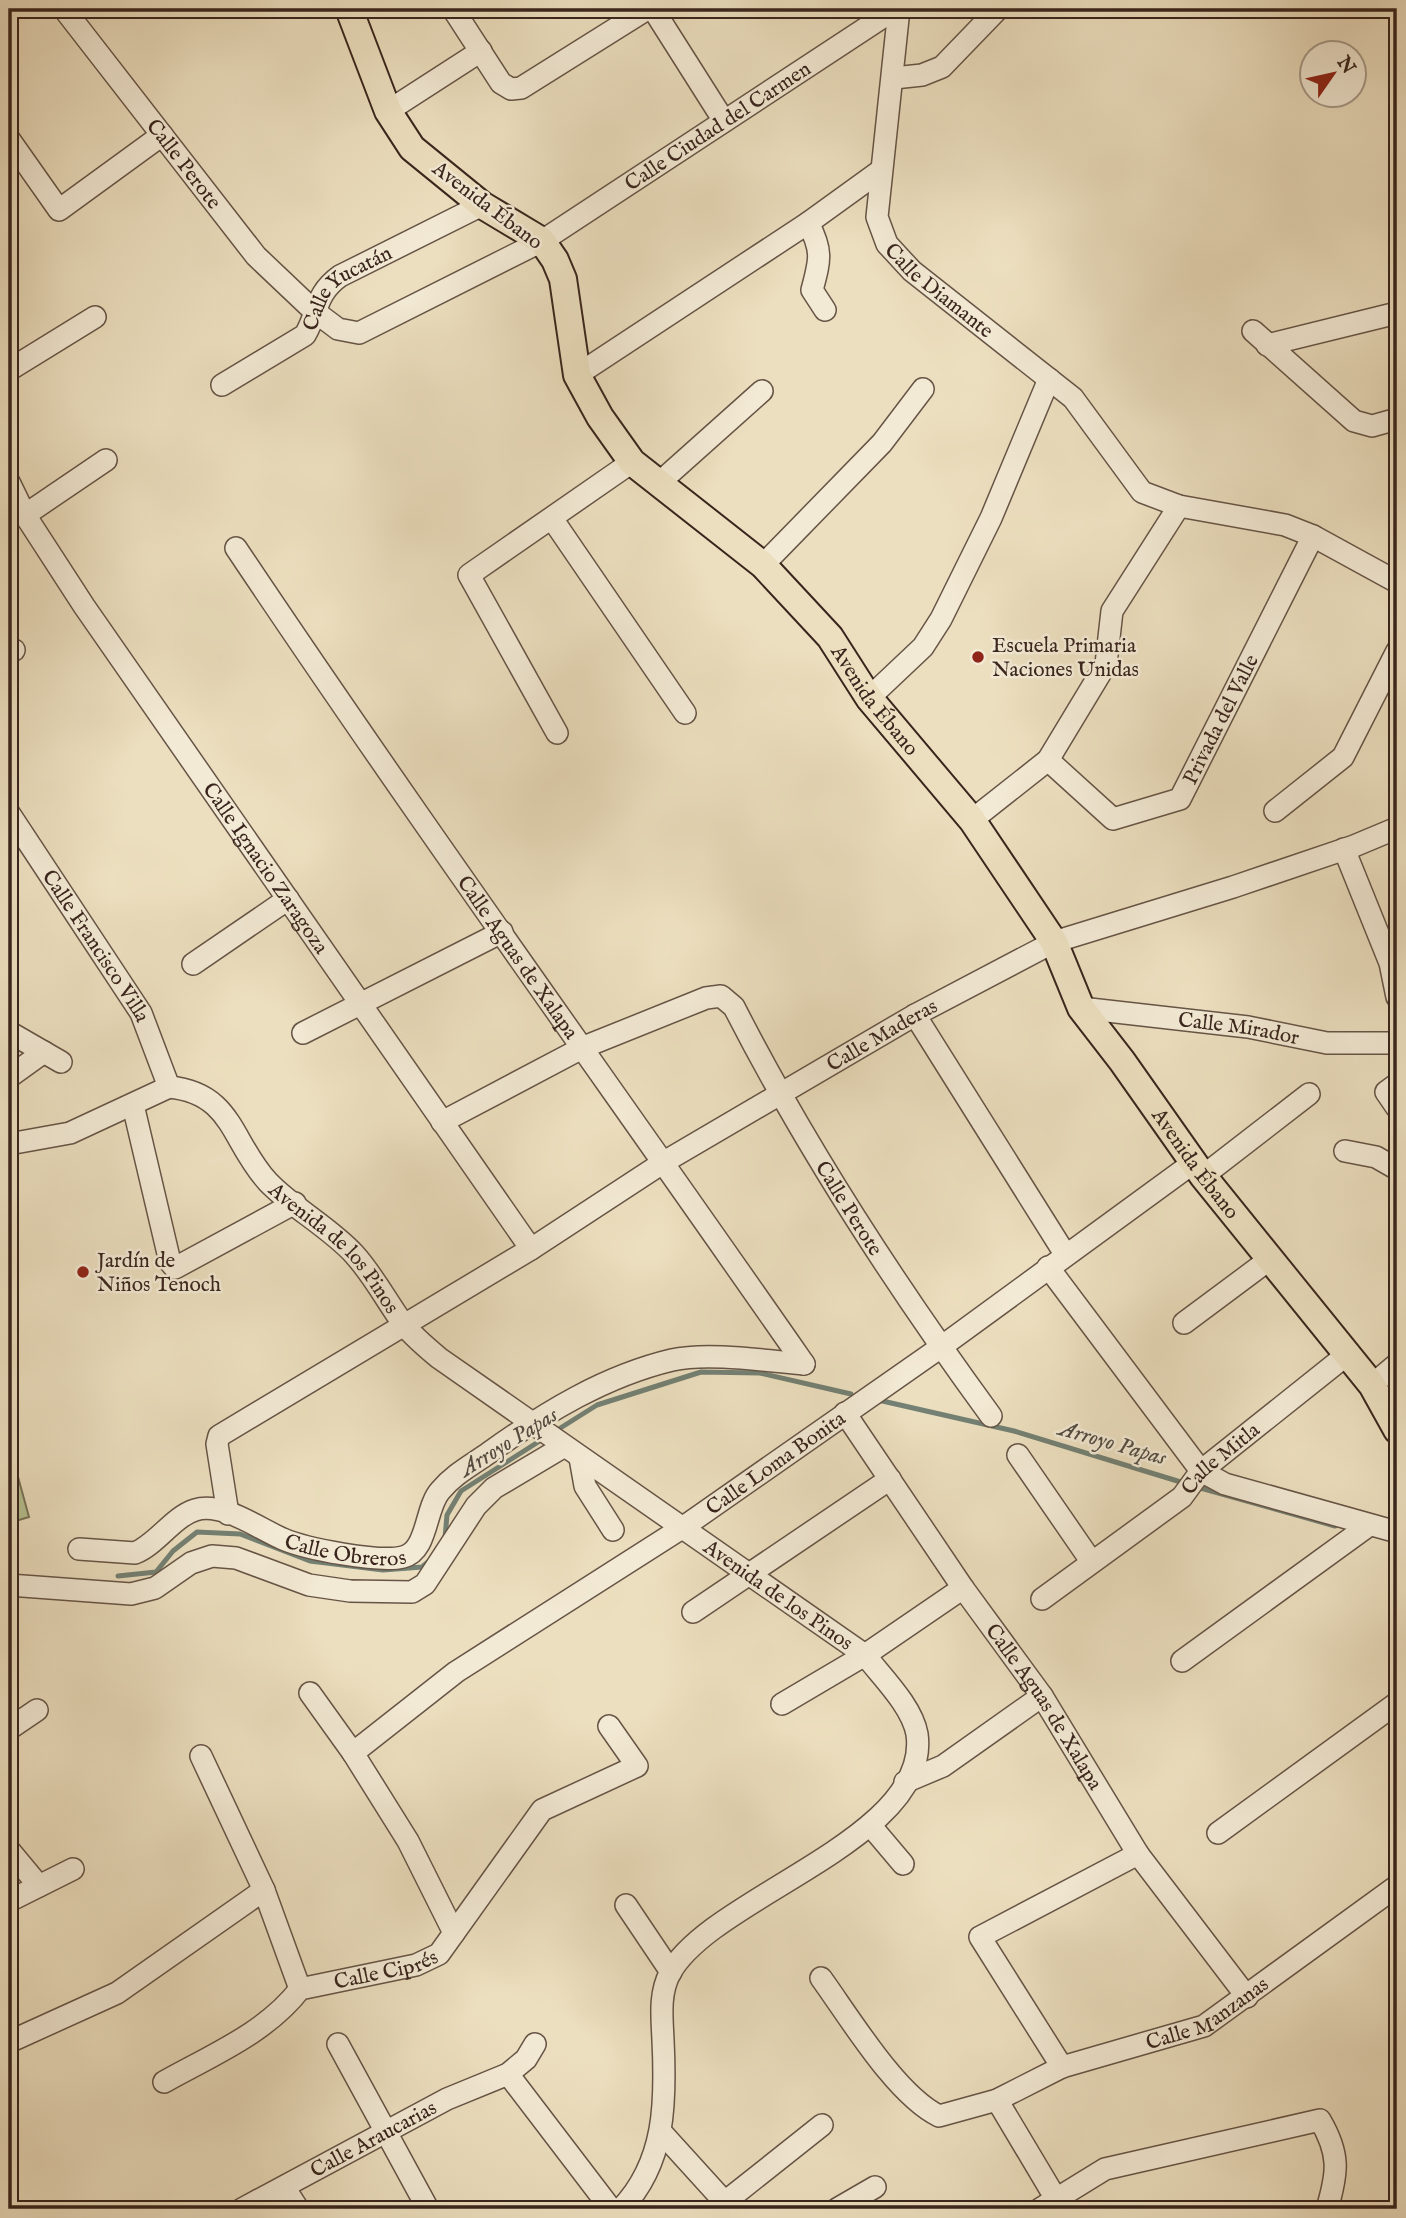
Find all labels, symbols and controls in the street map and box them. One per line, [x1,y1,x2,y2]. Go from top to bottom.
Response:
north arrow [1298,38,1368,108]
text: N [1330,51,1360,80]
street label: Calle Ciudad del Carmen [620,56,816,198]
street label: Calle Perote [140,114,227,216]
street label: Avenida Ébano [426,154,548,257]
street label: Calle Diamante [878,238,999,345]
street label: Calle Yucatán [297,240,397,335]
place label: Escuela Primaria Naciones Unidas [992,633,1139,684]
street label: Avenida Ébano [823,640,924,762]
marker: Escuela Primaria Naciones Unidas [970,649,986,665]
street label: Privada del Valle [1177,650,1266,790]
street label: Calle Ignacio Zaragoza [196,778,334,960]
street label: Calle Francisco Villa [35,865,155,1027]
street label: Calle Aguas de Xalapa [450,871,584,1046]
street label: Calle Maderas [822,994,942,1079]
street label: Calle Mirador [1177,1007,1302,1052]
street label: Avenida Ébano [1144,1103,1245,1225]
street label: Calle Perote [808,1156,888,1262]
street label: Avenida de los Pinos [261,1177,404,1319]
place label: Jardín de Niños Tenoch [95,1248,221,1299]
marker: Jardín de Niños Tenoch [75,1264,91,1280]
water label: Arroyo Papas [453,1400,564,1485]
street label: Calle Loma Bonita [701,1405,852,1522]
water label: Arroyo Papas [1054,1414,1170,1473]
street label: Calle Mitla [1176,1417,1267,1501]
street label: Calle Obreros [281,1529,409,1574]
street label: Avenida de los Pinos [697,1534,858,1657]
street label: Calle Aguas de Xalapa [979,1619,1108,1796]
street label: Calle Ciprés [332,1944,443,1997]
street label: Calle Manzanas [1143,1972,1274,2057]
street label: Calle Araucarias [306,2095,442,2185]

